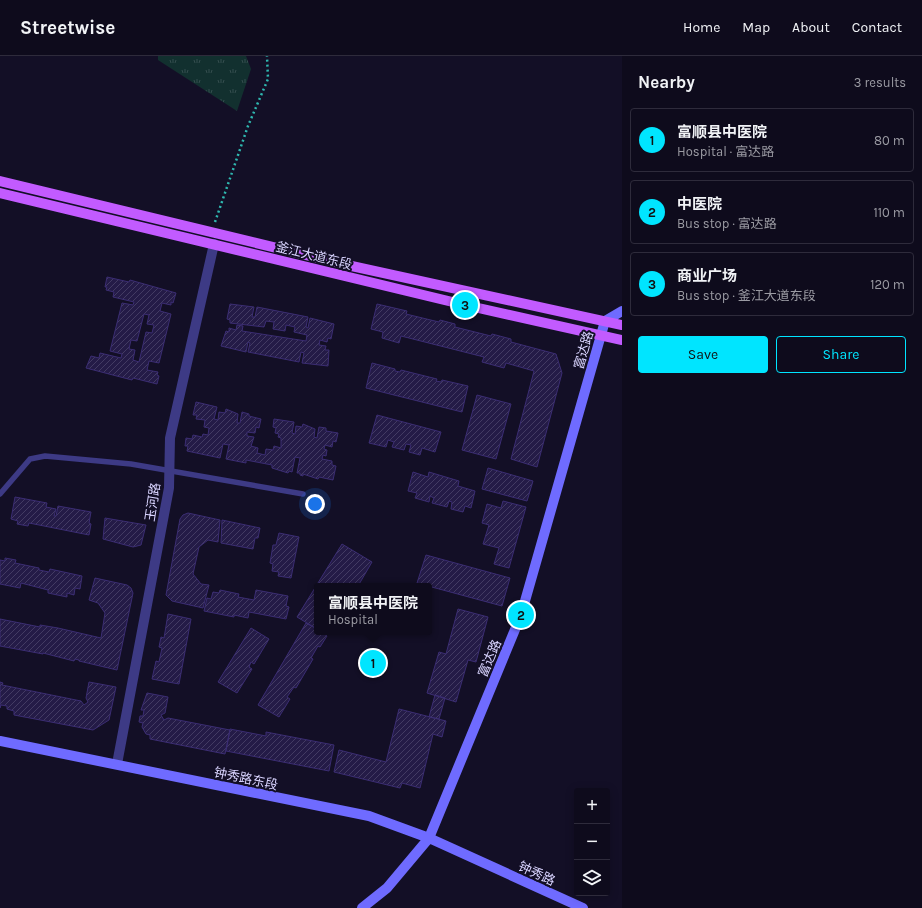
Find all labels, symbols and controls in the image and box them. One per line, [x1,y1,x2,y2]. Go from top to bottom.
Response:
text: Streetwise [20,17,115,39]
text: Home [683,19,720,36]
text: Map [742,19,770,36]
text: About [792,19,830,36]
text: Contact [852,19,902,36]
text: Nearby [638,72,695,92]
text: 3 results [854,75,906,90]
text: 富顺县中医院 [677,123,767,141]
text: 1 [650,133,654,148]
text: 80 m [874,133,905,148]
text: Hospital · 富达路 [677,144,774,159]
text: 中医院 [677,195,722,213]
text: 2 [648,205,656,220]
text: 110 m [873,205,905,220]
text: Bus stop · 富达路 [677,216,777,231]
street label: 釜江大道东段 [274,239,354,272]
text: 商业广场 [677,267,737,285]
text: 3 [648,277,656,292]
text: 120 m [870,277,905,292]
text: Bus stop · 釜江大道东段 [677,288,816,303]
pin: 3 [452,290,478,320]
street label: 富达路 [571,329,596,371]
button: Save [638,336,768,373]
button: Share [776,336,906,373]
street label: 玉河路 [142,482,163,523]
your location [305,494,325,514]
popup [314,583,432,635]
text: 富顺县中医院 [328,594,418,612]
pin: 2 [508,600,534,630]
text: Hospital [328,612,378,627]
street label: 富达路 [475,637,504,679]
pin: 1 [360,648,386,678]
street label: 钟秀路东段 [213,764,279,793]
map controls [574,788,610,896]
button: + [574,788,610,824]
button: − [574,824,610,860]
street label: 钟秀路 [516,858,558,888]
button: layers [574,860,610,896]

